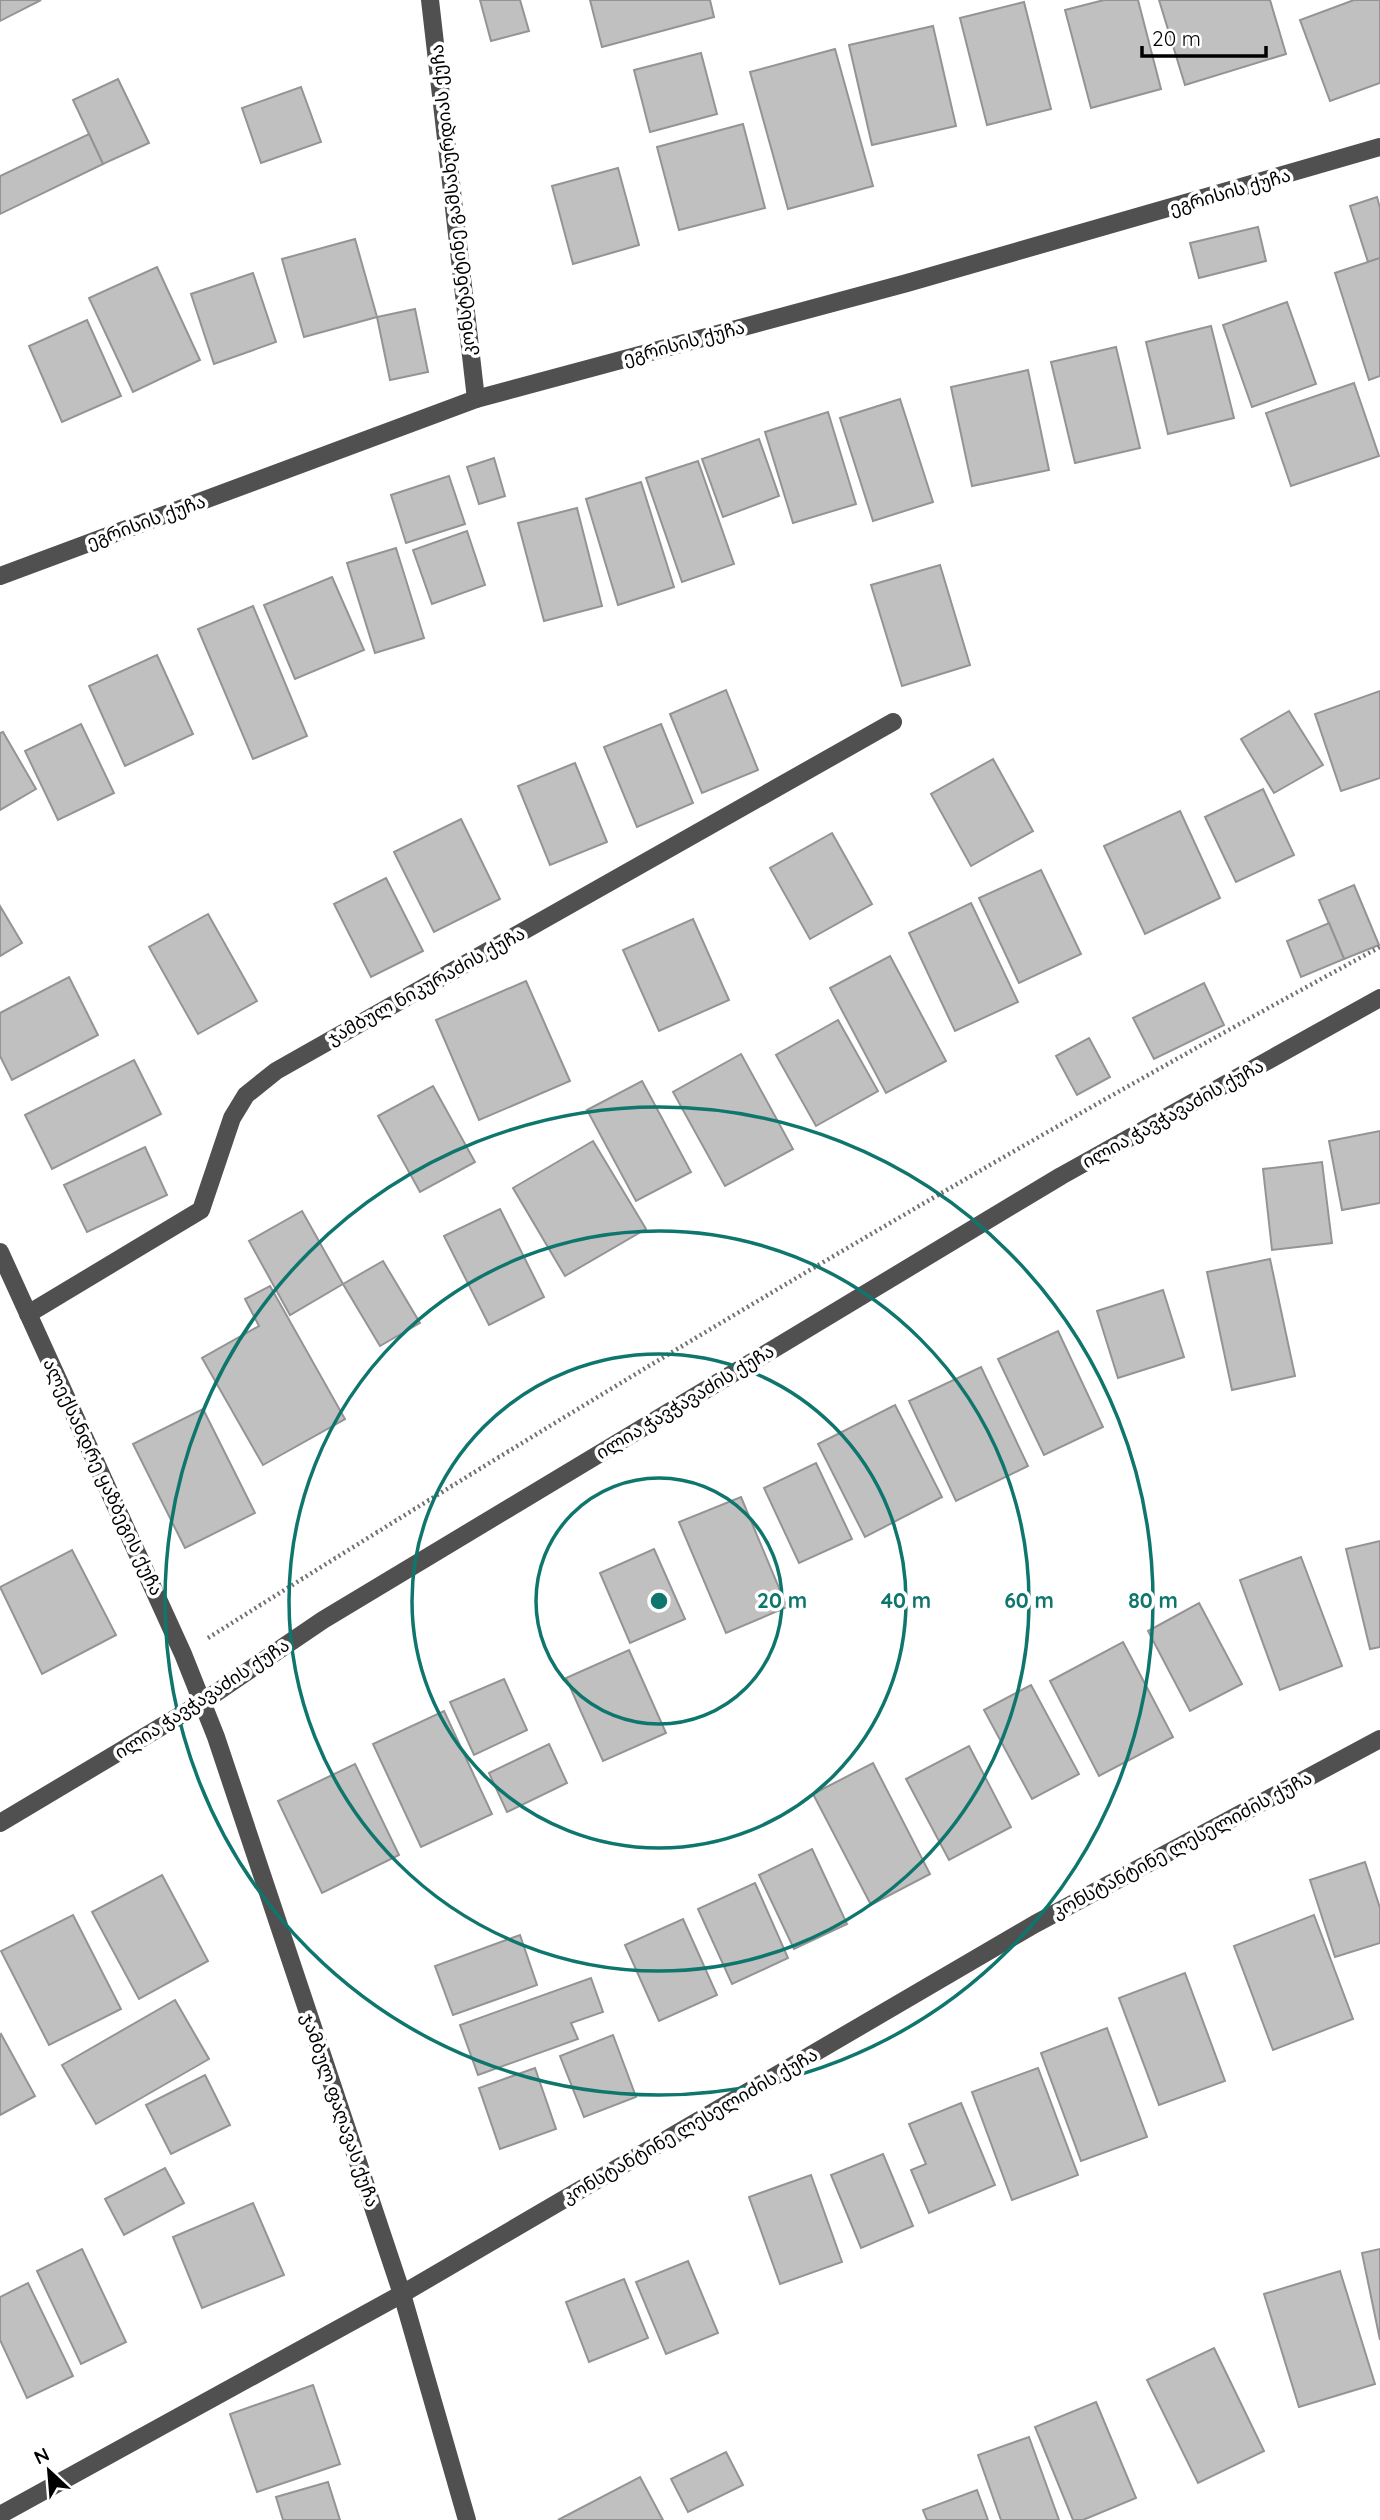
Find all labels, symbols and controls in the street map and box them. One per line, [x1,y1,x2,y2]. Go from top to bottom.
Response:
scale bar [1142,14,1266,58]
text: 20 m [1152,25,1201,51]
street label: კონსტანტინე გამსახურდიას ქუჩა [425,43,480,357]
street label: ეგრისის ქუჩა [1167,163,1293,220]
street label: ეგრისის ქუჩა [621,315,747,370]
street label: ეგრისის ქუჩა [83,489,208,554]
street label: ჯამბულ ნიკურაძის ქუჩა [323,922,529,1050]
street label: ილია ჭავჭავაძის ქუჩა [1078,1054,1268,1173]
street label: ილია ჭავჭავაძის ქუჩა [591,1339,778,1464]
street label: ალექსანდრე ყაზბეგის ქუჩა [38,1355,169,1599]
text: 20 m [757,1587,807,1613]
text: 40 m [881,1587,931,1613]
text: 60 m [1004,1587,1054,1613]
text: 80 m [1128,1587,1178,1613]
centre of rings [647,1589,671,1613]
street label: ილია ჭავჭავაძის ქუჩა [110,1633,294,1764]
street label: კონსტანტინე ლესელიძის ქუჩა [1048,1766,1316,1923]
street label: ჯამბულ ფაღავას ქუჩა [296,2010,385,2210]
street label: კონსტანტინე ლესელიძის ქუჩა [558,2043,822,2208]
north arrow [14,2436,84,2506]
text: N [30,2442,53,2470]

